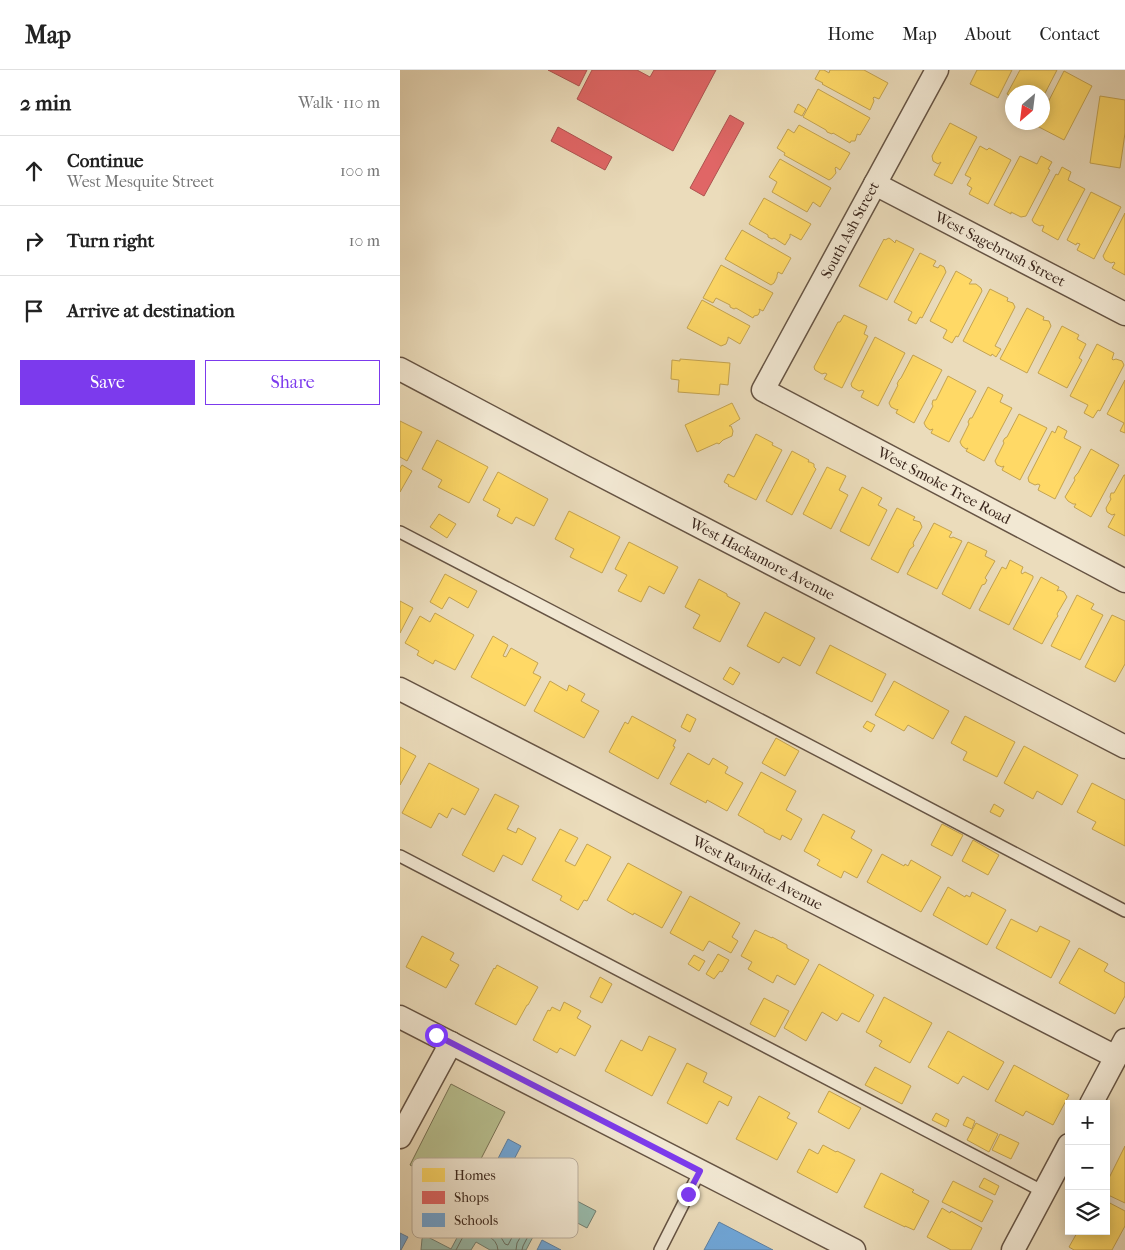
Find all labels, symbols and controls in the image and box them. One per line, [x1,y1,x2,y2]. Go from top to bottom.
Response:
text: Map [25,21,71,49]
text: Home [827,24,874,45]
text: Map [902,24,937,45]
text: About [965,24,1011,45]
text: Contact [1039,24,1100,45]
north arrow [1005,85,1050,130]
text: 2 min [20,91,71,115]
text: Walk · 110 m [298,93,380,112]
text: Continue [67,150,143,172]
icon: ahead [20,157,48,185]
text: 100 m [340,161,380,180]
text: West Mesquite Street [67,172,214,191]
street label: South Ash Street [817,178,883,282]
street label: West Sagebrush Street [931,207,1069,291]
icon: right [20,227,48,255]
text: Turn right [67,230,154,252]
text: 10 m [349,231,380,250]
icon: arrive [20,297,48,325]
text: Arrive at destination [67,300,235,322]
button: Save [20,360,195,405]
button: Share [205,360,380,405]
street label: West Smoke Tree Road [874,443,1014,528]
street label: West Hackamore Avenue [686,514,838,604]
street label: West Rawhide Avenue [688,831,826,914]
route start [425,1024,448,1047]
map controls [1065,1100,1110,1235]
button: + [1065,1100,1110,1145]
button: − [1065,1145,1110,1190]
legend [412,1158,578,1238]
text: Homes [454,1167,496,1184]
route end [677,1183,700,1206]
text: Shops [454,1189,489,1206]
button: layers [1065,1190,1110,1235]
text: Schools [454,1212,498,1229]

